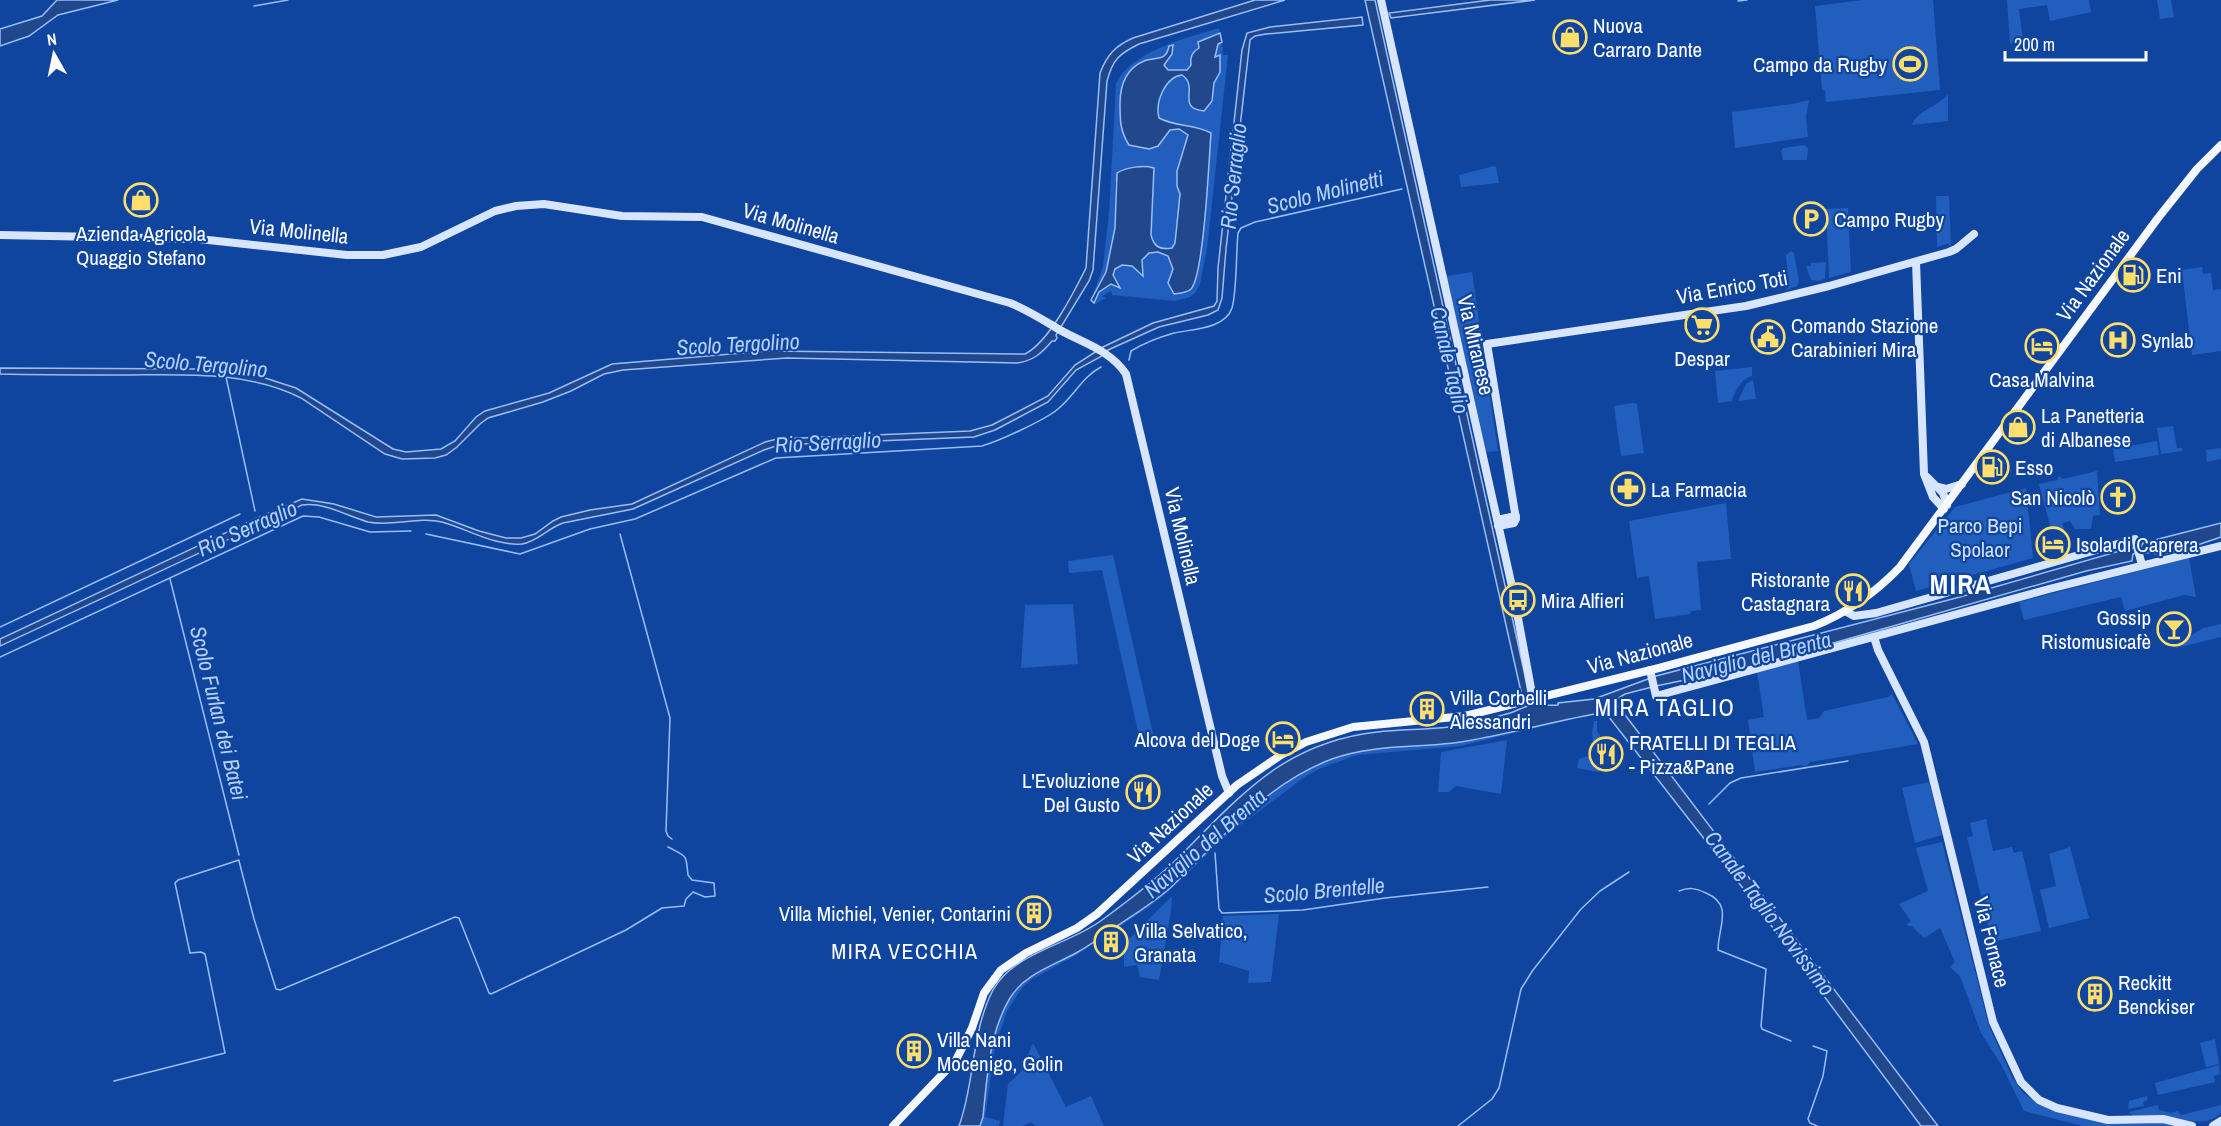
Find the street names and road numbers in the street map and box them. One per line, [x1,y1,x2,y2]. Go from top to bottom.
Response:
street label: Via Molinella [739,195,843,251]
street label: Via Molinella [248,211,350,251]
street label: Via Nazionale [2050,223,2136,327]
street label: Via Enrico Toti [1674,263,1790,311]
street label: Via Miranese [1450,292,1502,398]
street label: Via Molinella [1158,484,1208,588]
street label: Via Nazionale [1584,625,1696,681]
street label: Via Nazionale [1121,776,1219,870]
street label: Via Fornace [1967,894,2017,990]

